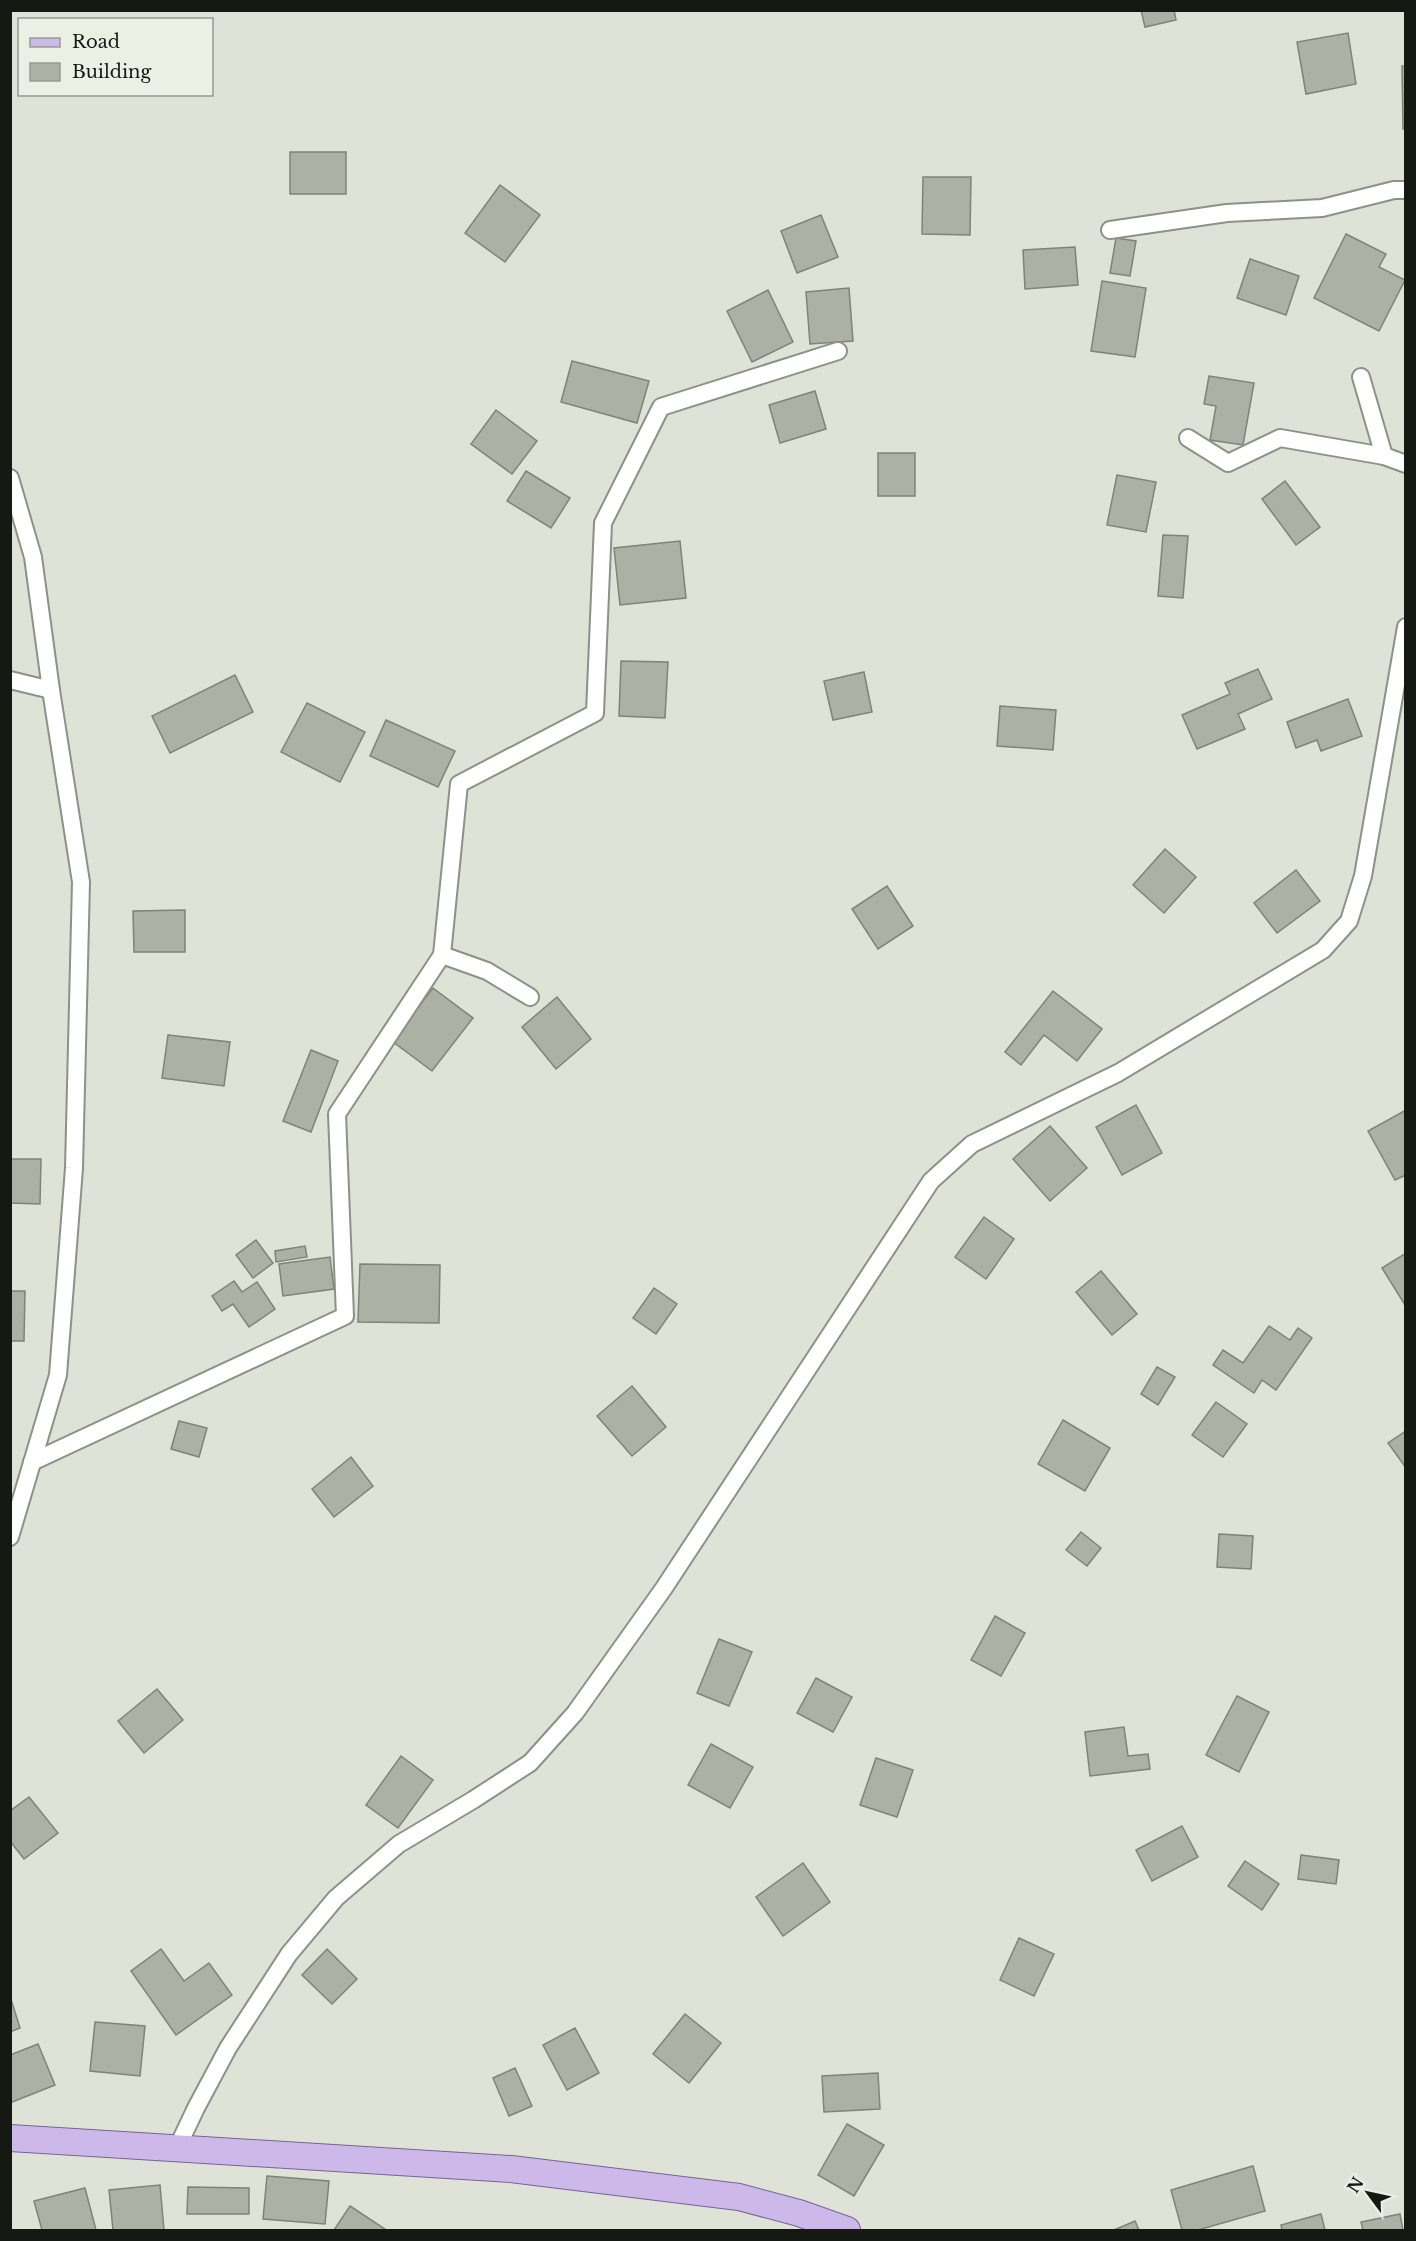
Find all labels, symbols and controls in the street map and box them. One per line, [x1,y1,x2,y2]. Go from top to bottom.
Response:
legend [18,18,213,96]
text: Road [72,31,120,53]
text: Building [72,61,151,83]
north arrow [1338,2163,1398,2223]
text: N [1343,2173,1368,2197]

